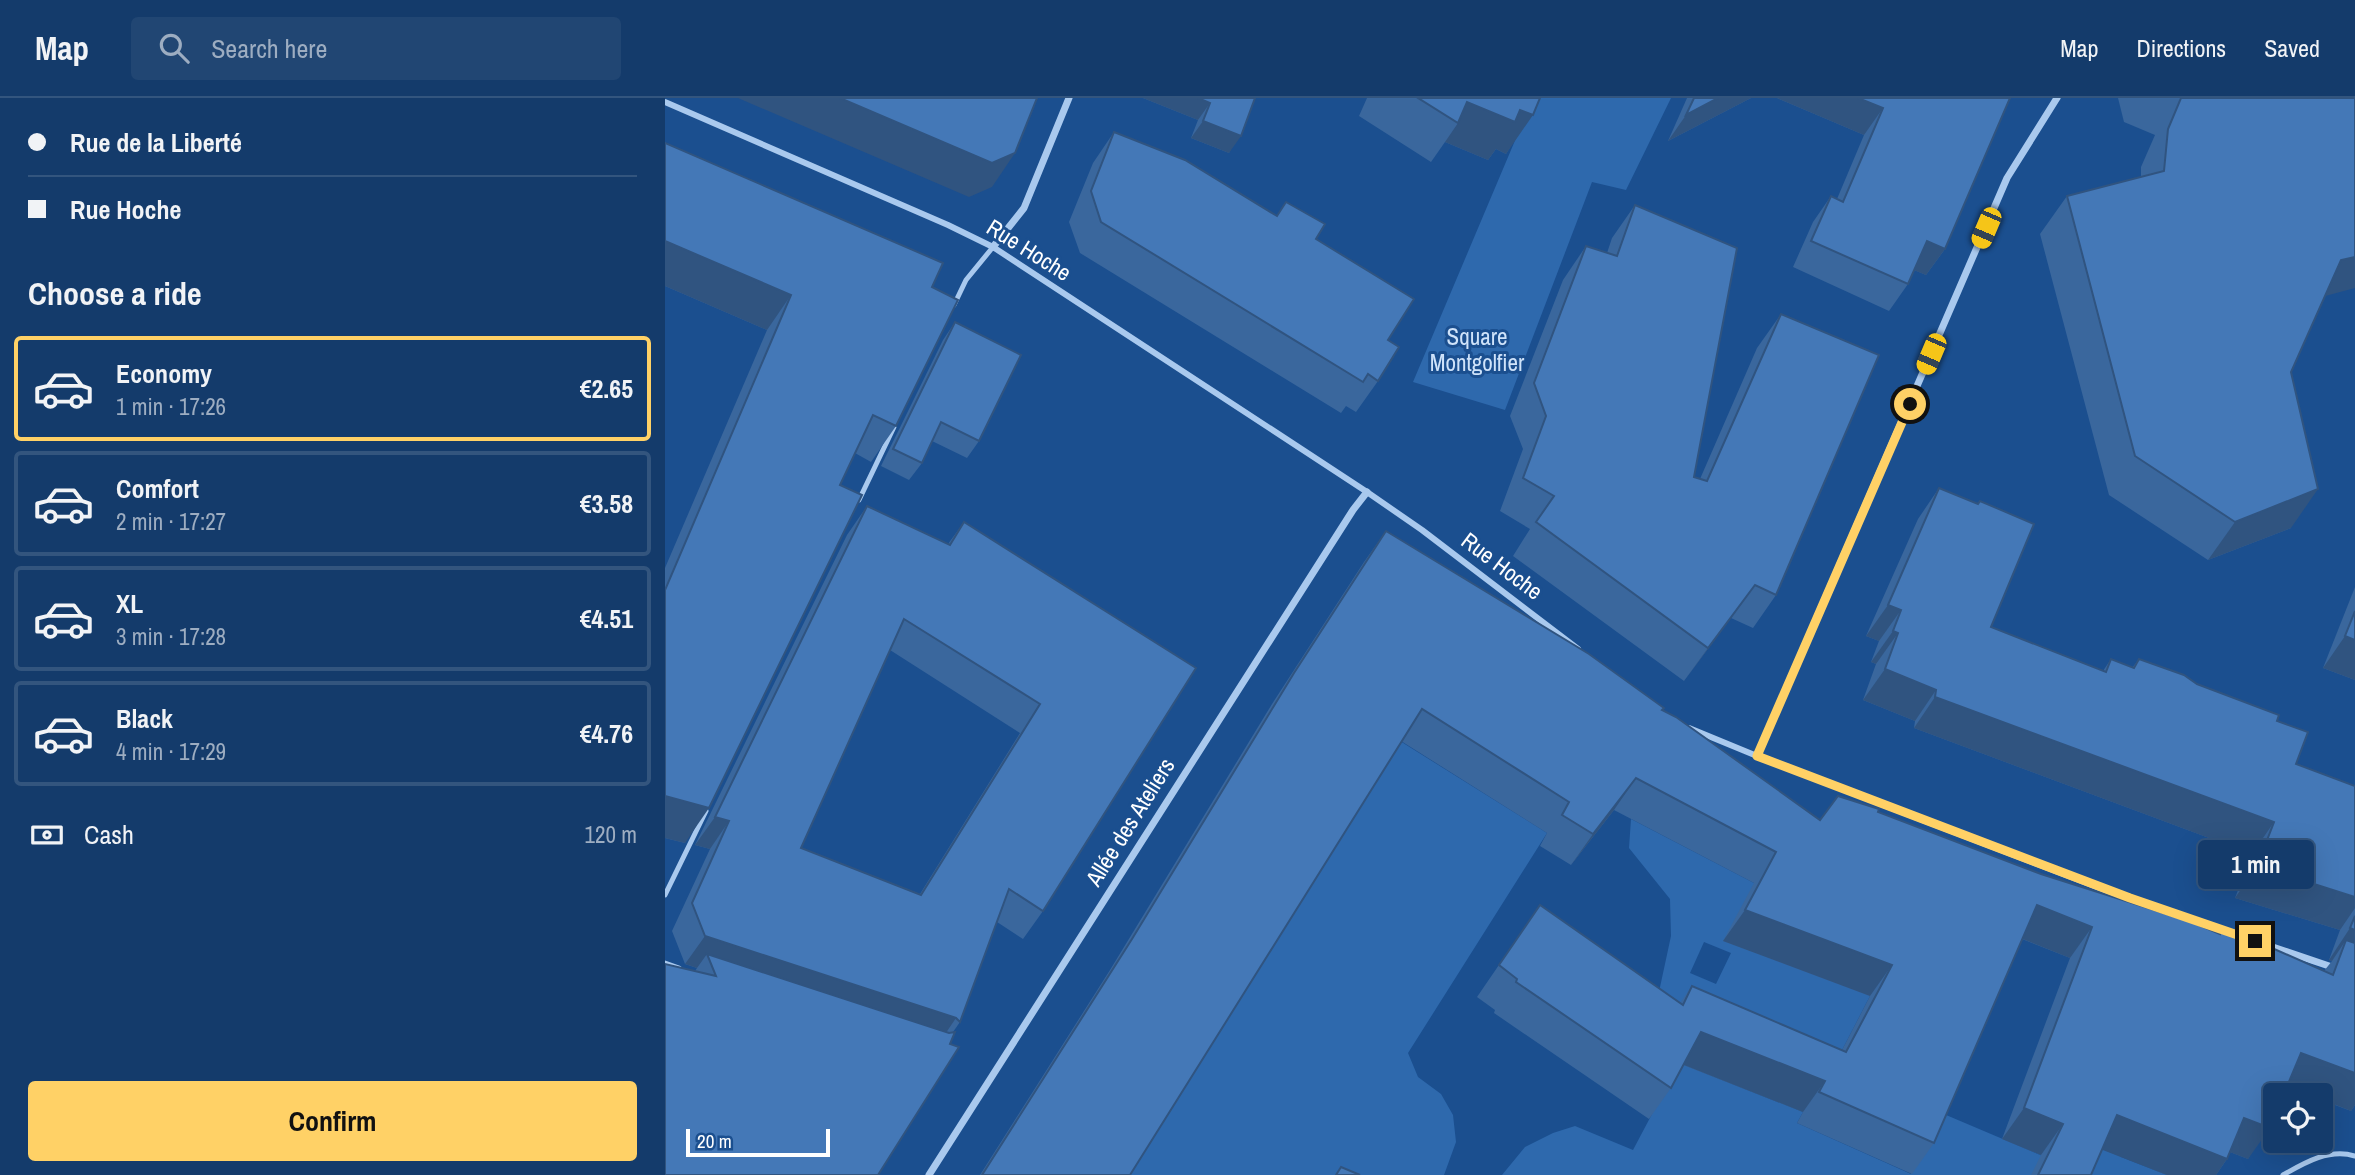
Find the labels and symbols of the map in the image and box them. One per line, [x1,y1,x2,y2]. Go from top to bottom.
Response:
car [1969,205,2004,251]
street label: Rue Hoche [981,211,1077,288]
park label: Square Montgolfier [1430,321,1525,378]
car [1914,331,1949,377]
route start [1894,388,1926,420]
street label: Rue Hoche [1455,525,1549,606]
street label: Allée des Ateliers [1077,752,1181,893]
callout: 1 min [2197,840,2313,888]
route end [2239,925,2271,957]
scale bar [686,1126,829,1158]

